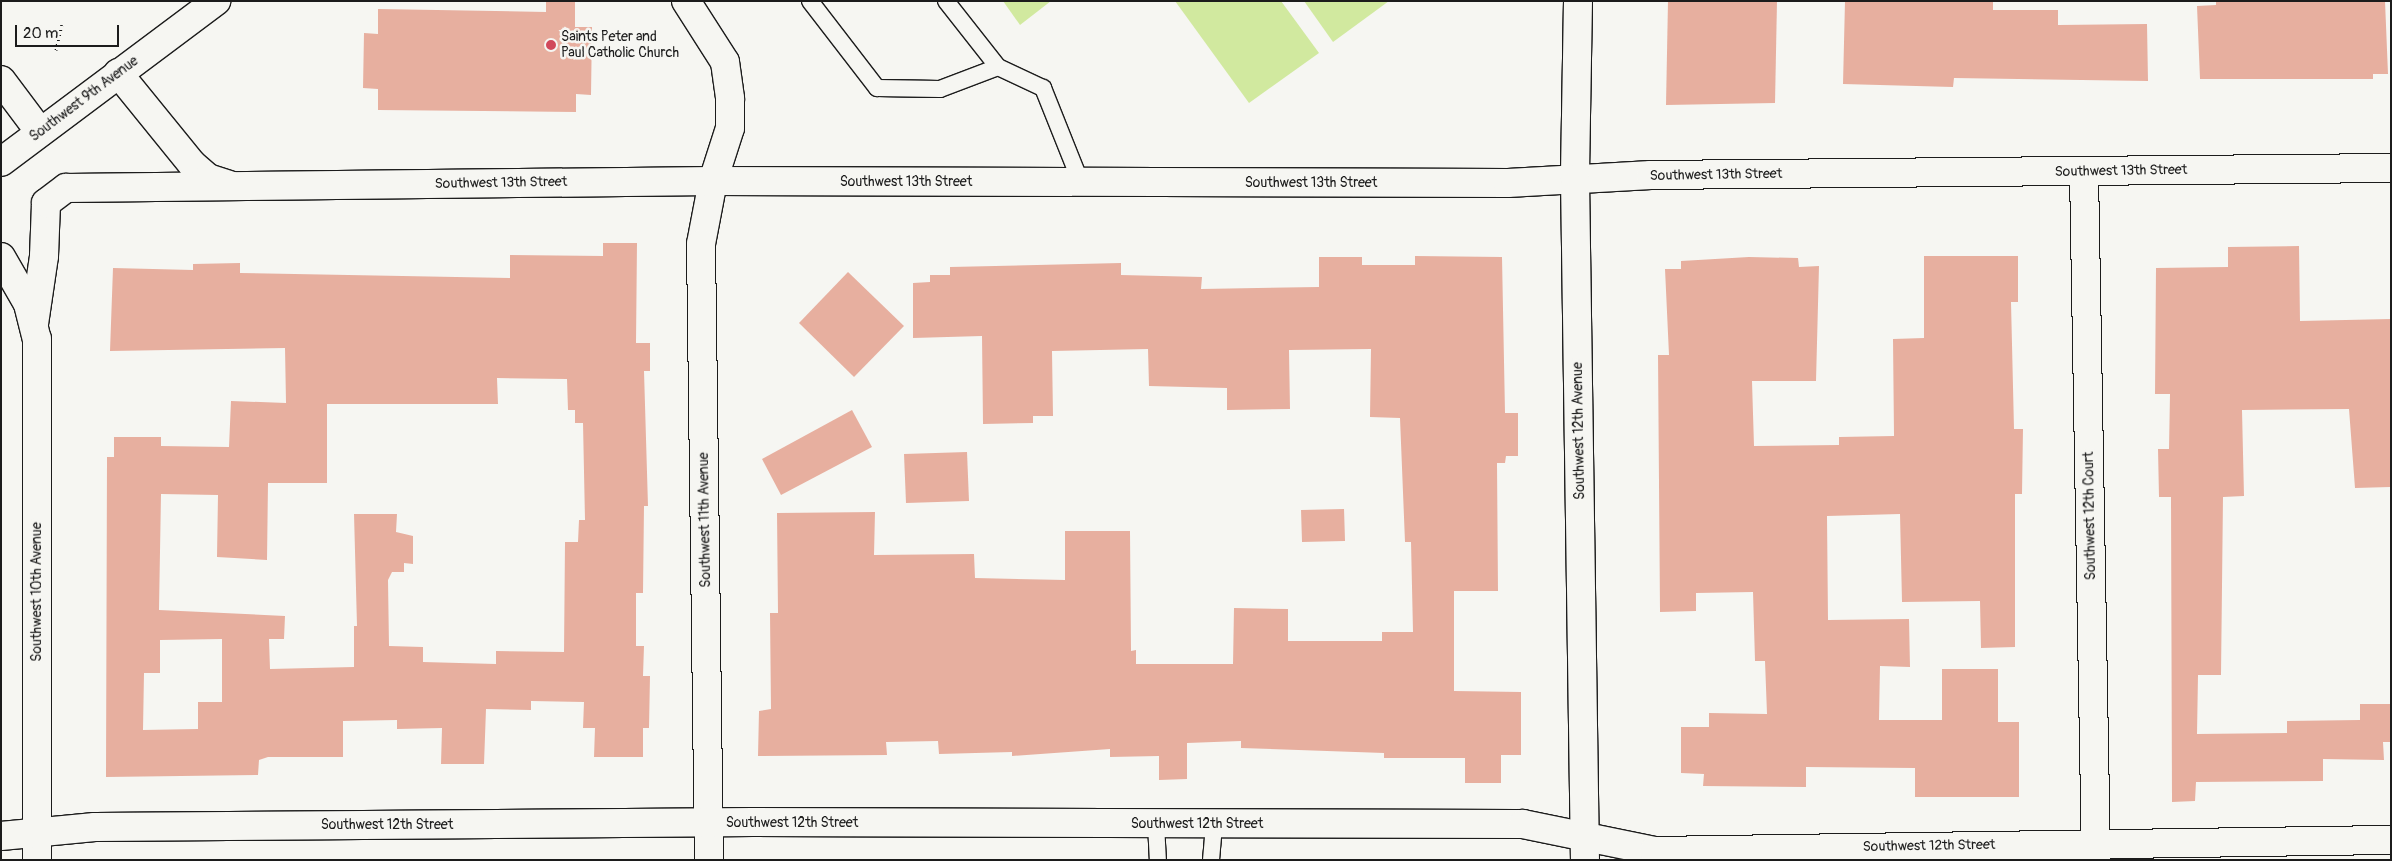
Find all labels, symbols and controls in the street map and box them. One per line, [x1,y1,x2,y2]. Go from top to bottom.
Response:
scale bar [18,15,121,47]
text: 20 m [23,24,58,43]
place label: Saints Peter and Paul Catholic Church [561,29,679,62]
marker: Saints Peter and Paul Catholic Church [545,39,557,51]
street label: Southwest 9th Avenue [26,53,142,145]
street label: Southwest 13th Street [2055,161,2187,181]
street label: Southwest 13th Street [1650,165,1782,185]
street label: Southwest 13th Street [435,173,567,193]
street label: Southwest 13th Street [840,174,972,190]
street label: Southwest 13th Street [1245,175,1377,191]
street label: Southwest 12th Avenue [1569,362,1589,500]
street label: Southwest 11th Avenue [695,452,715,588]
street label: Southwest 12th Court [2080,452,2100,580]
street label: Southwest 10th Avenue [29,522,45,662]
street label: Southwest 12th Street [726,815,858,831]
street label: Southwest 12th Street [1131,816,1263,832]
street label: Southwest 12th Street [321,817,453,833]
street label: Southwest 12th Street [1862,836,1996,856]

